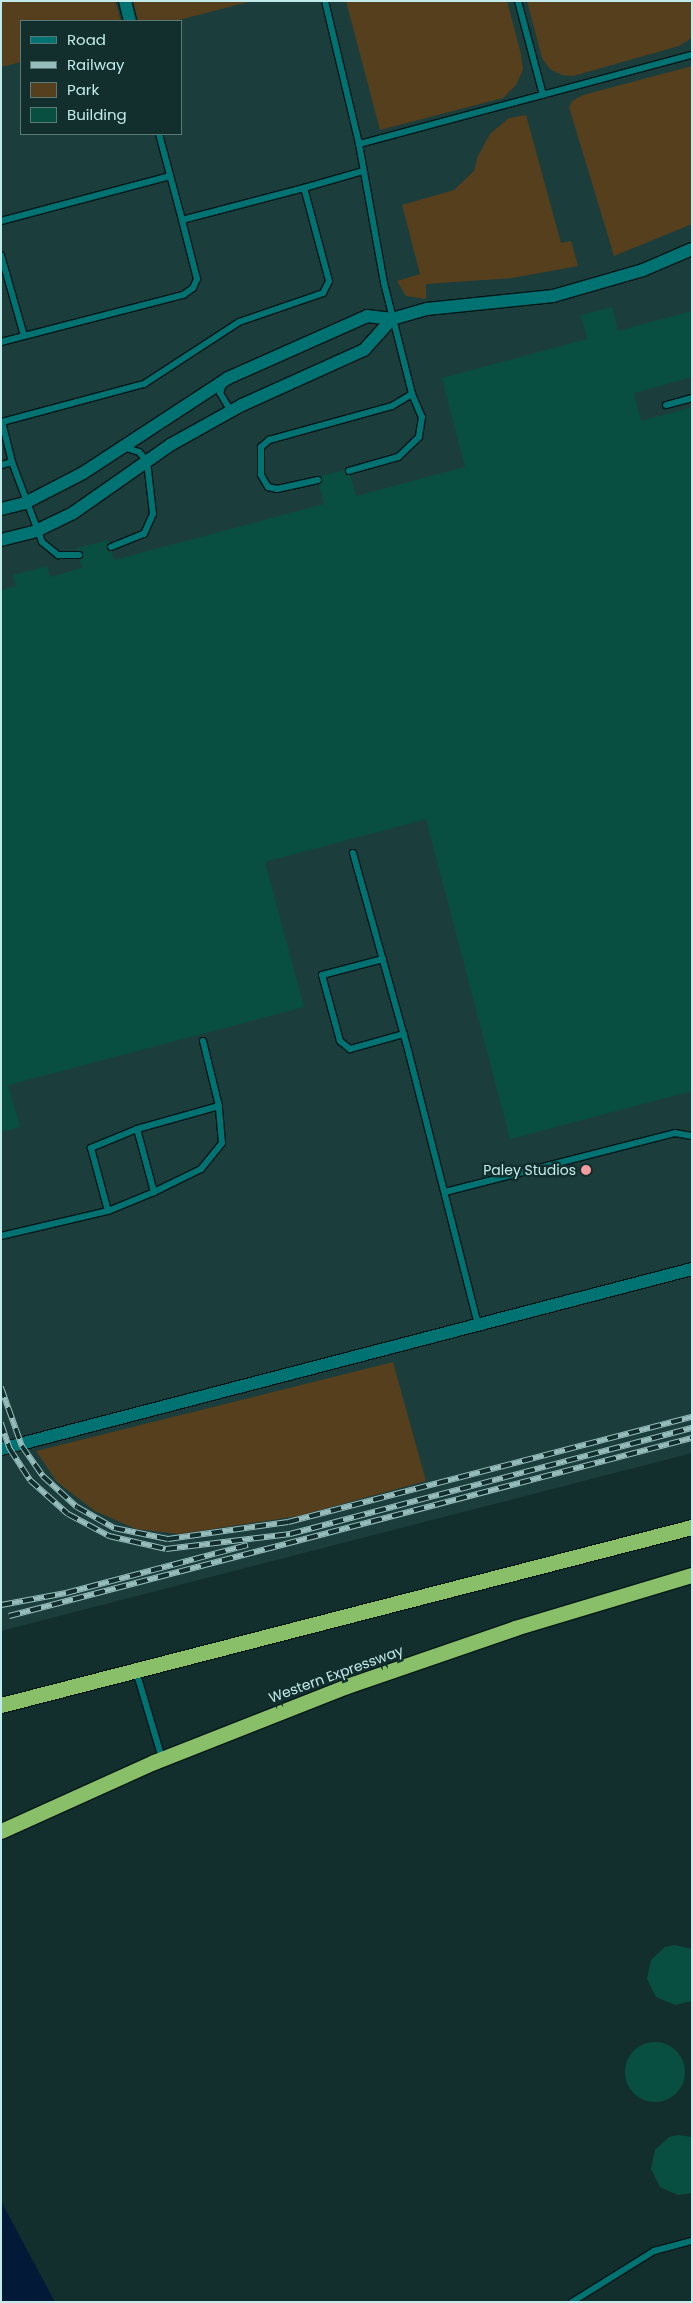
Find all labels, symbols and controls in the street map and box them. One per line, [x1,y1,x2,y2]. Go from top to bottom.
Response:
legend [20,20,182,135]
text: Road [67,29,106,50]
text: Railway [67,54,125,75]
text: Park [67,79,99,100]
text: Building [67,104,127,125]
place label: Paley Studios [483,1162,576,1178]
marker: Paley Studios [580,1164,592,1176]
street label: Western Expressway [266,1642,406,1706]

